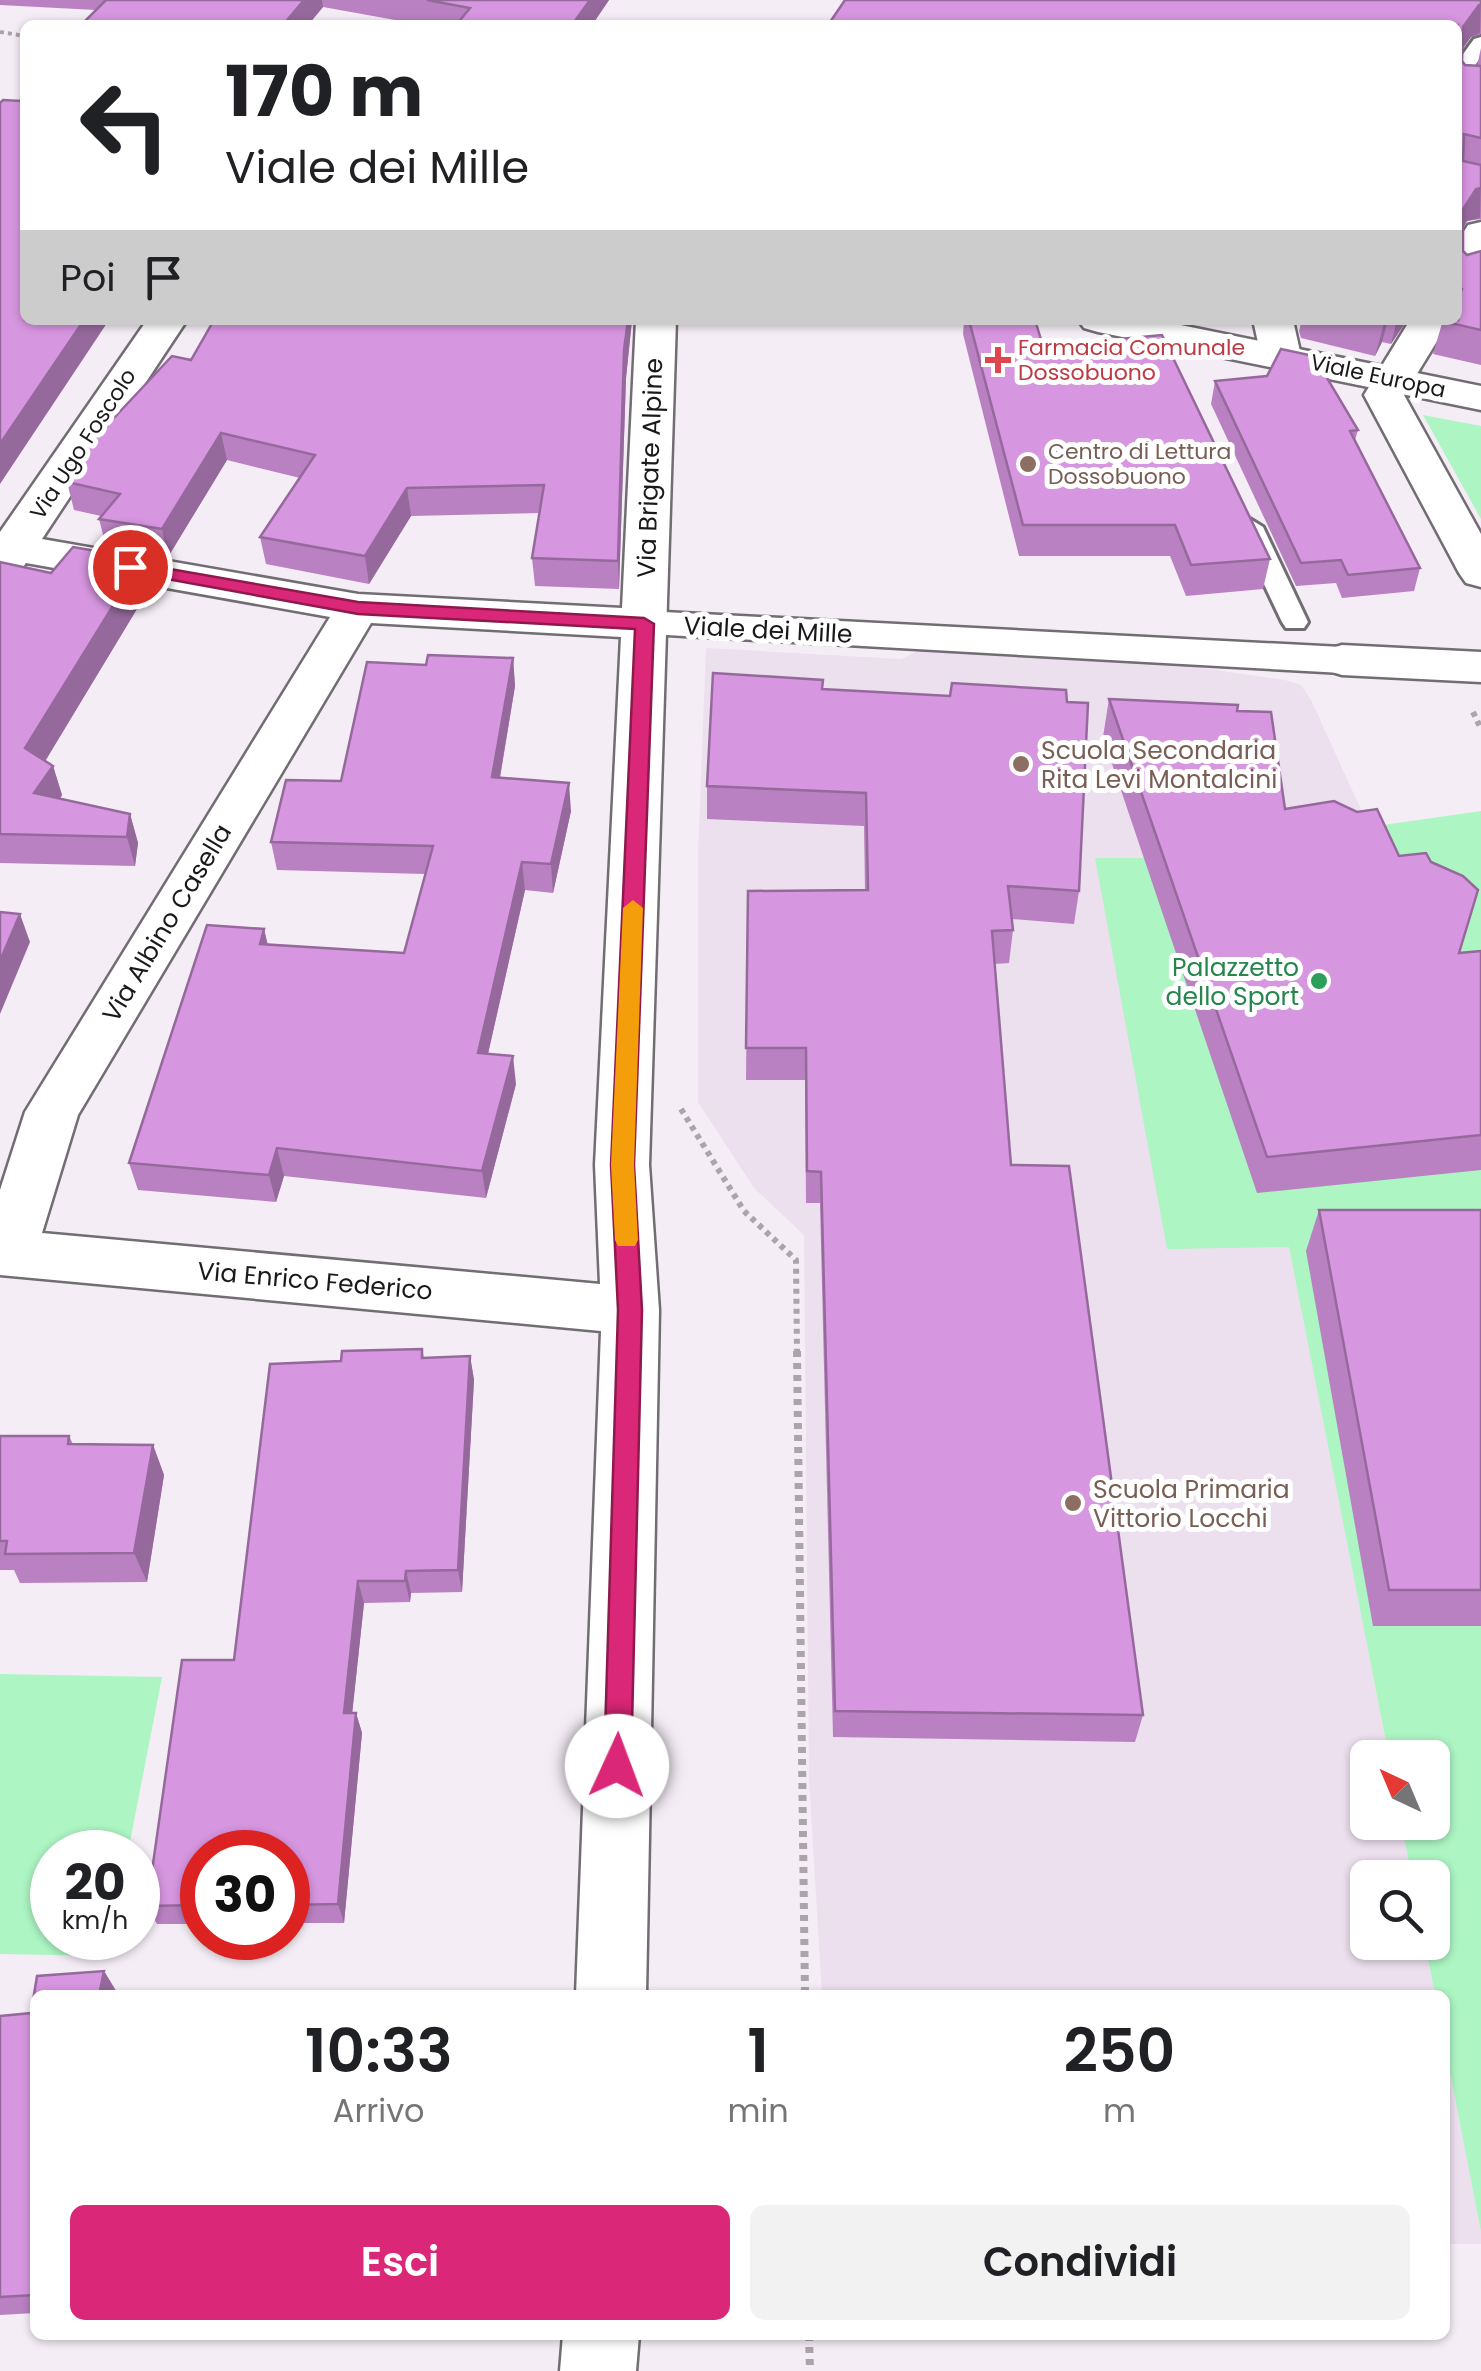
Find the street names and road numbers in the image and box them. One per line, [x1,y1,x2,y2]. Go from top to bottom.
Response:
street label: Viale Europa [1308,347,1448,405]
street label: Via Brigate Alpine [629,357,671,579]
street label: Via Ugo Foscolo [23,362,143,526]
street label: Viale dei Mille [683,608,853,652]
street label: Via Albino Casella [94,817,240,1029]
street label: Via Enrico Federico [196,1253,434,1309]

